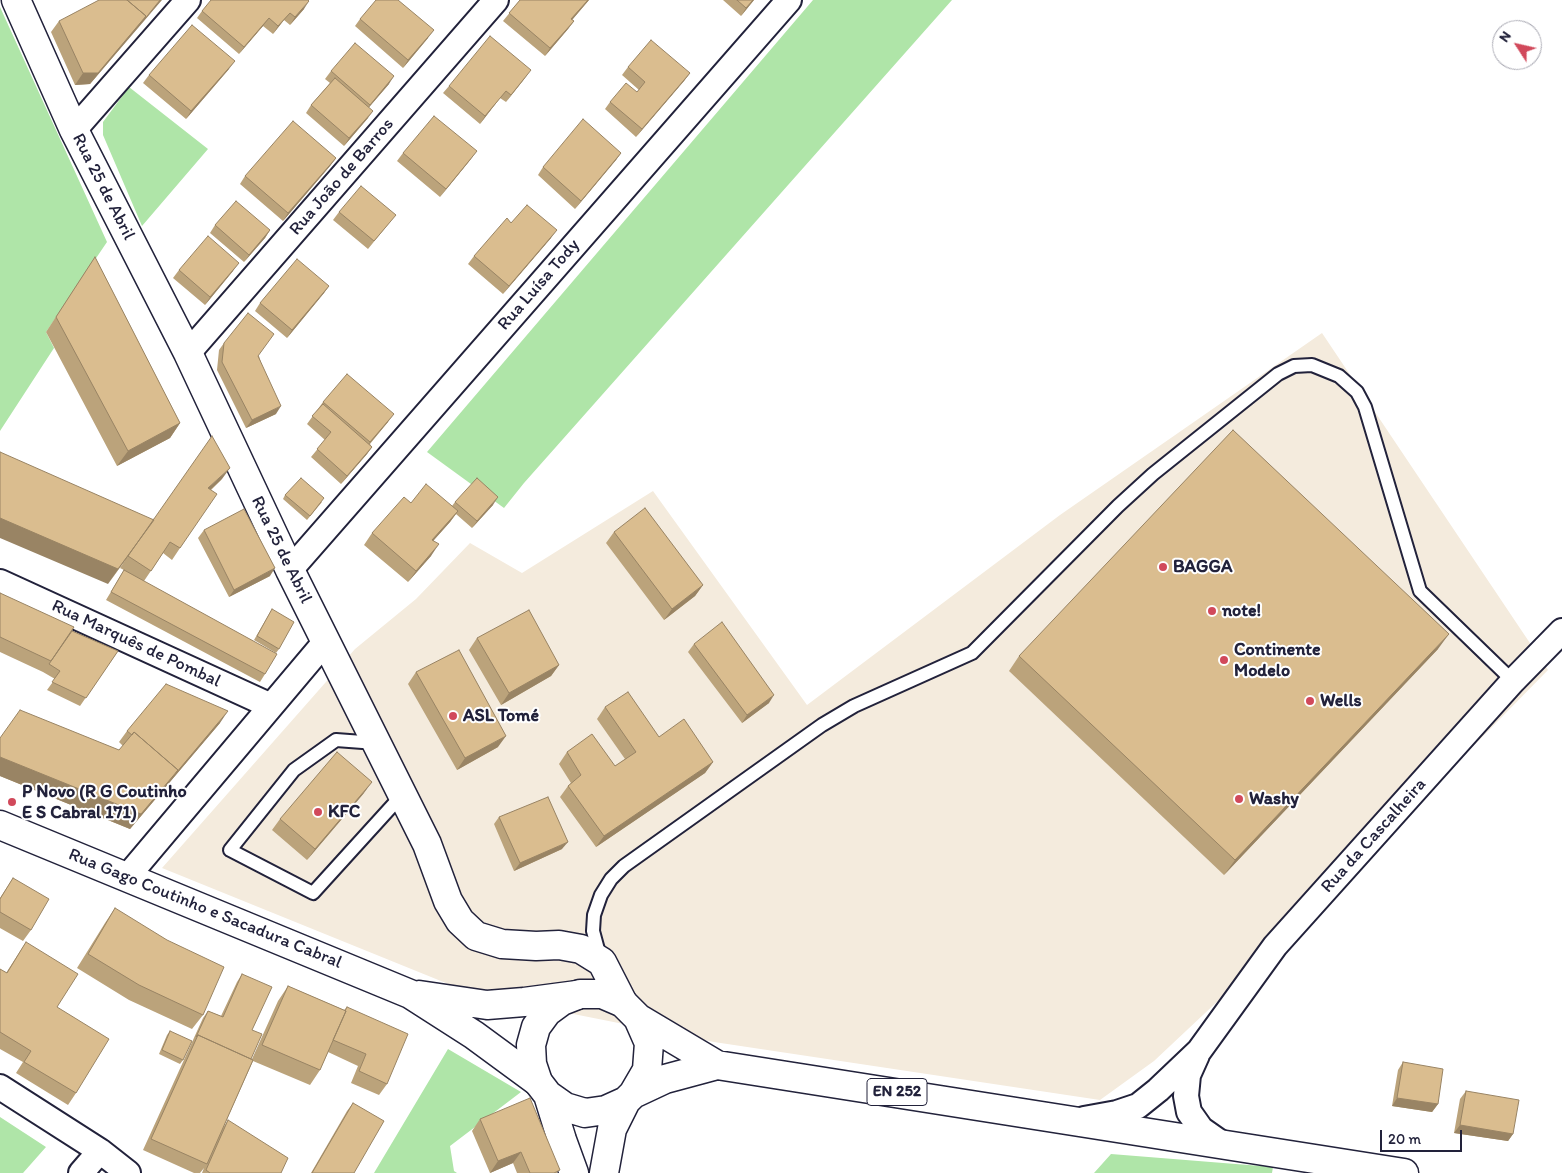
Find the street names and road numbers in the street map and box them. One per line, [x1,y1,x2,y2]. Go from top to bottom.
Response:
street label: Rua João de Barros [285,114,399,240]
street label: Rua 25 de Abril [67,130,139,244]
street label: Rua Luísa Tody [493,235,585,335]
street label: Rua 25 de Abril [246,493,316,607]
street label: Rua Marquês de Pombal [48,595,224,693]
street label: Rua da Cascalheira [1317,774,1431,898]
street label: Rua Gago Coutinho e Sacadura Cabral [65,844,345,974]
road number: EN 252 [867,1078,927,1106]

